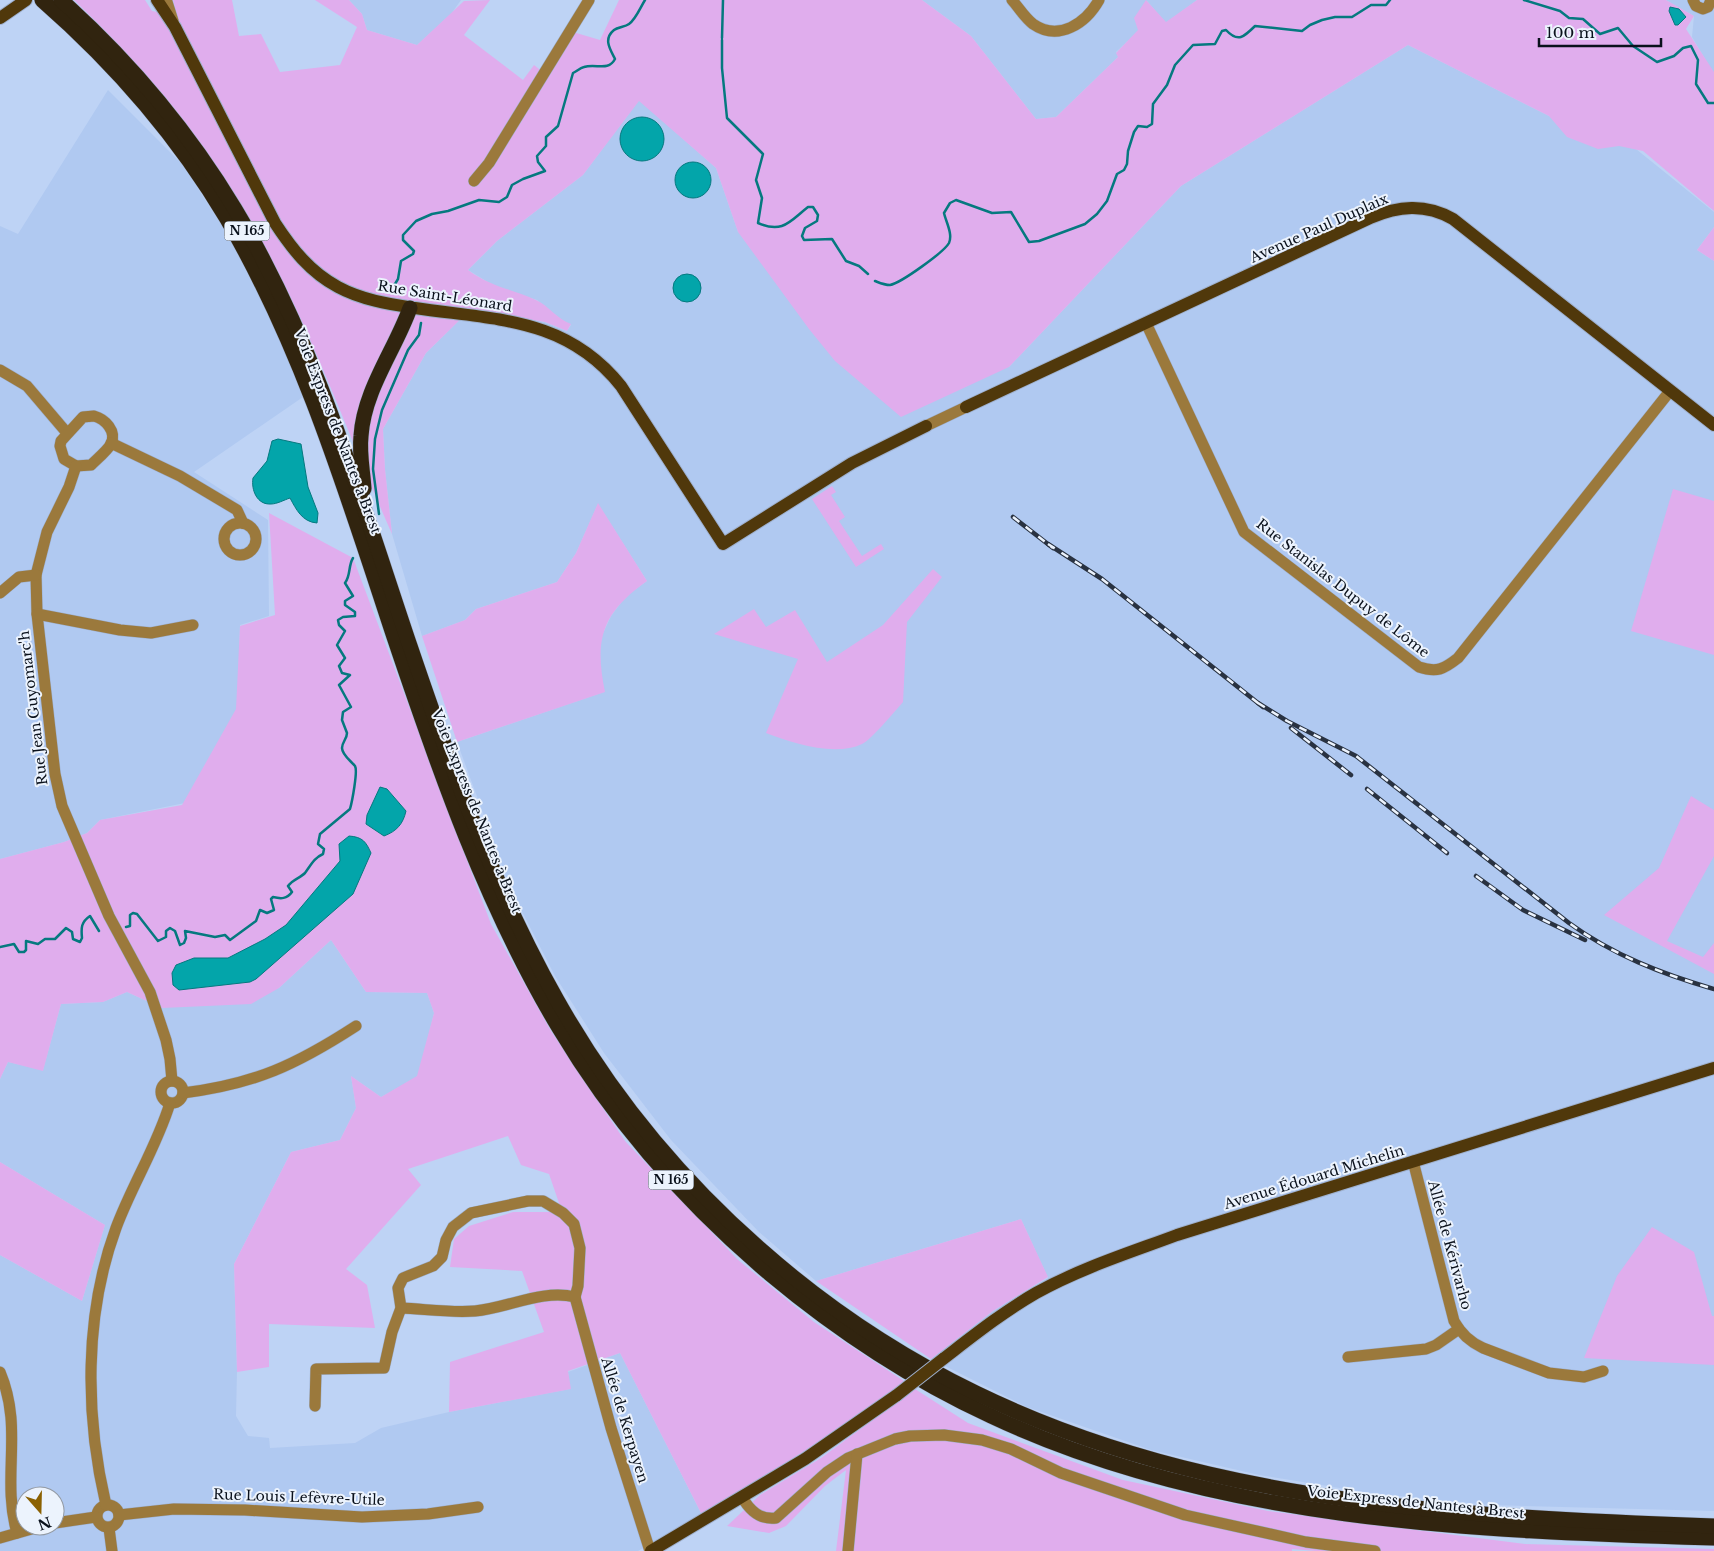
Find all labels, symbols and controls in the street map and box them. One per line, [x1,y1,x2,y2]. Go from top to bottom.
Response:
scale bar [1539,15,1662,47]
text: 100 m [1546,23,1595,42]
street label: Avenue Paul Duplaix [1246,189,1391,267]
road number: N 165 [224,222,270,240]
street label: Rue Saint-Léonard [376,276,514,316]
street label: Voie Express de Nantes à Brest [290,325,386,537]
street label: Rue Stanislas Dupuy de Lôme [1253,515,1433,661]
street label: Rue Jean Guyomarc'h [15,629,51,786]
street label: Voie Express de Nantes à Brest [427,705,527,916]
street label: Avenue Édouard Michelin [1221,1141,1407,1213]
road number: N 165 [648,1170,694,1190]
street label: Allée de Kérivarho [1424,1177,1476,1312]
street label: Allée de Kerpayen [597,1354,653,1485]
street label: Voie Express de Nantes à Brest [1305,1482,1526,1522]
street label: Rue Louis Lefèvre-Utile [213,1485,385,1509]
north arrow [15,1486,65,1536]
text: N [35,1513,54,1534]

